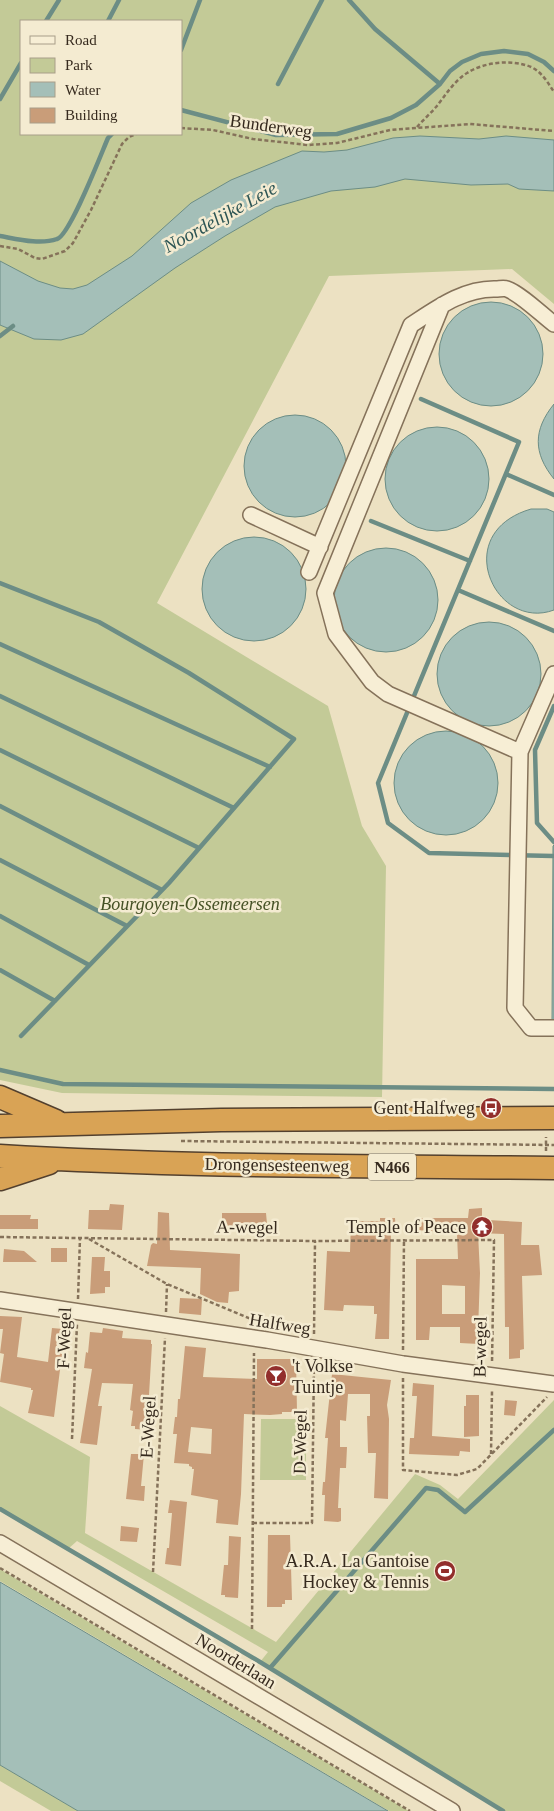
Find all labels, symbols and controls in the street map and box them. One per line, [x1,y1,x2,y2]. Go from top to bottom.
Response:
legend [20,20,182,135]
text: Road [65,32,97,48]
text: Park [65,57,93,73]
text: Water [65,82,100,98]
text: Building [65,107,118,123]
street label: Bunderweg [229,110,313,142]
water label: Noordelijke Leie [159,177,280,257]
park label: Bourgoyen-Ossemeersen [100,894,280,914]
bus stop icon: Gent Halfweg [479,1096,503,1120]
place label: Gent Halfweg [374,1098,475,1118]
street label: Drongensesteenweg [204,1154,350,1176]
road number: N466 [368,1154,416,1180]
temple icon: Temple of Peace [470,1215,494,1239]
street label: A-wegel [216,1216,278,1238]
place label: Temple of Peace [346,1217,466,1237]
street label: F-Wegel [53,1307,75,1369]
street label: Halfweg [248,1309,312,1339]
street label: B-wegel [469,1316,491,1378]
place label: 't Volkse Tuintje [292,1356,353,1397]
bar icon: 't Volkse Tuintje [264,1364,288,1388]
street label: E-Wegel [136,1395,160,1459]
street label: D-Wegel [289,1410,311,1474]
place label: A.R.A. La Gantoise Hockey & Tennis [286,1551,429,1592]
sports icon: A.R.A. La Gantoise Hockey & Tennis [433,1559,457,1583]
street label: Noorderlaan [192,1629,280,1693]

